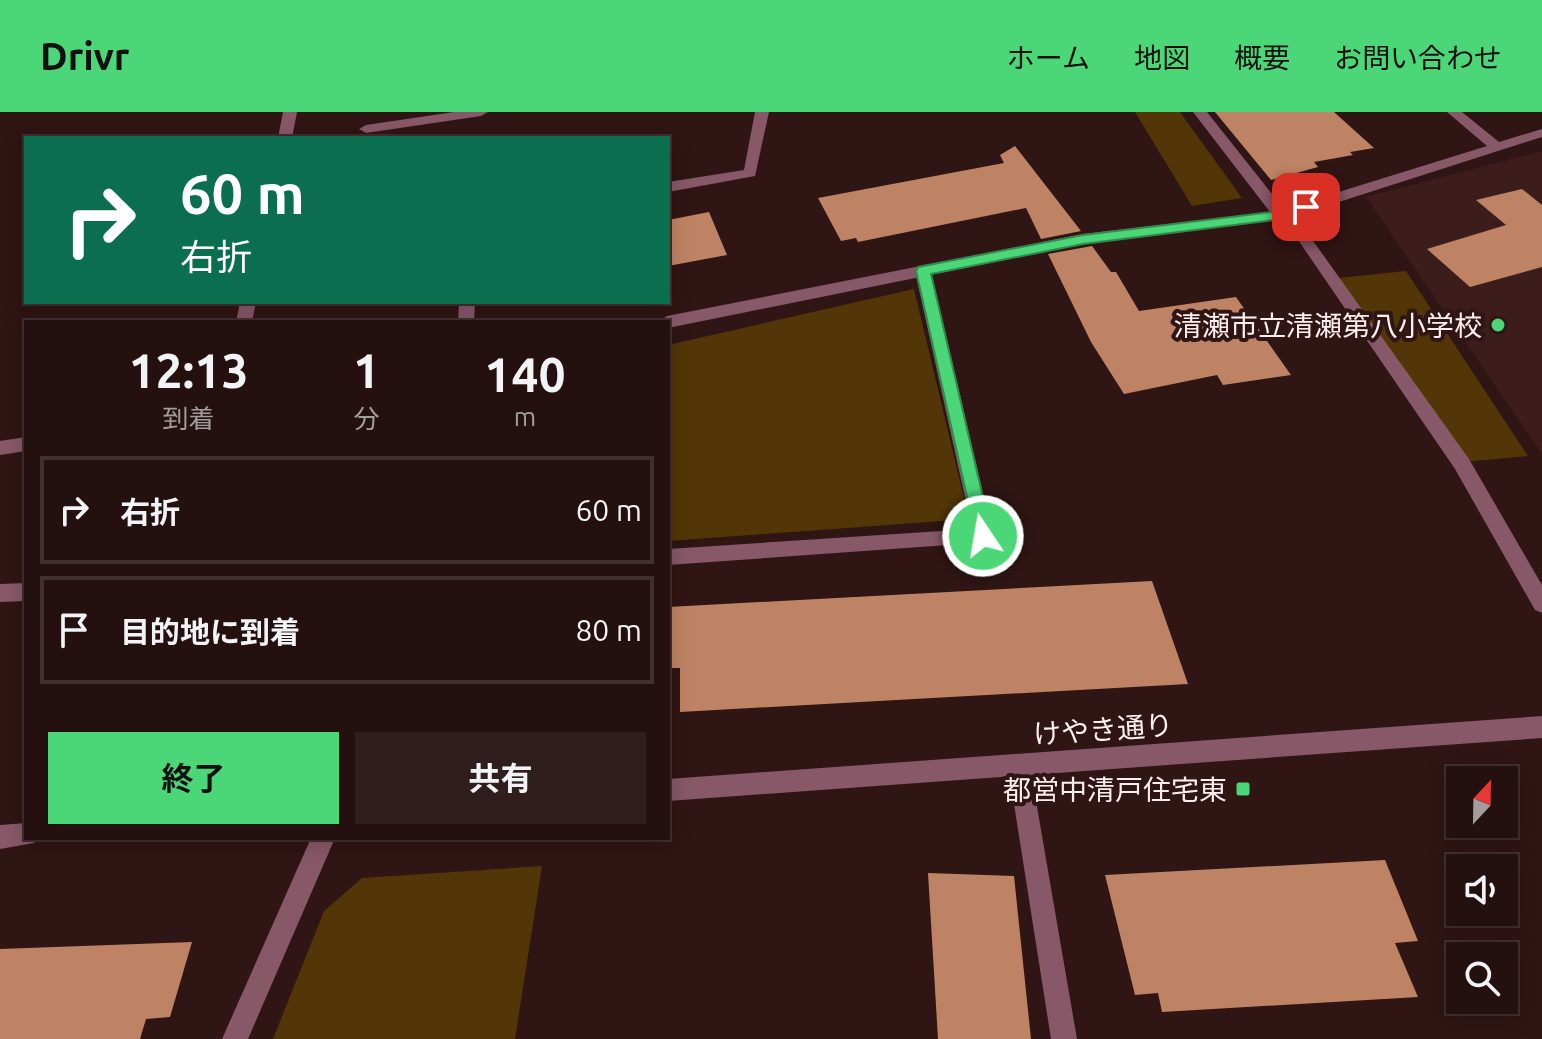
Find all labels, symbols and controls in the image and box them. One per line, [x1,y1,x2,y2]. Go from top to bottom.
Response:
text: Drivr [40,35,129,77]
text: ホーム [1007,42,1090,73]
text: 地図 [1134,42,1190,73]
text: 概要 [1234,42,1290,73]
text: お問い合わせ [1334,42,1502,73]
text: 60 m [180,162,305,225]
icon: right [48,168,152,272]
pin [1272,173,1340,241]
icon: arrive [1284,185,1328,229]
text: 右折 [180,236,252,277]
place label: 清瀬市立清瀬第八小学校 [1174,310,1482,341]
marker: 清瀬市立清瀬第八小学校 [1489,316,1507,334]
text: 12:13 [128,343,249,397]
text: 1 [353,343,380,397]
text: 140 [484,347,566,401]
text: m [514,402,536,431]
text: 到着 [162,404,214,433]
text: 分 [353,404,379,433]
icon: right [52,488,96,532]
text: 60 m [575,493,642,527]
position arrow [941,494,1025,578]
text: 右折 [120,495,180,529]
icon: arrive [52,608,96,652]
text: 80 m [575,613,642,647]
text: 目的地に到着 [120,615,300,649]
street label: けやき通り [1032,709,1174,749]
button: 終了 [48,732,339,824]
button: 共有 [355,732,646,824]
north arrow [1446,766,1518,838]
map controls [1446,766,1518,1014]
place label: 都営中清戸住宅東 [1003,774,1227,805]
marker: 都営中清戸住宅東 [1234,780,1252,798]
button: sound [1446,854,1518,926]
button: search [1446,942,1518,1014]

